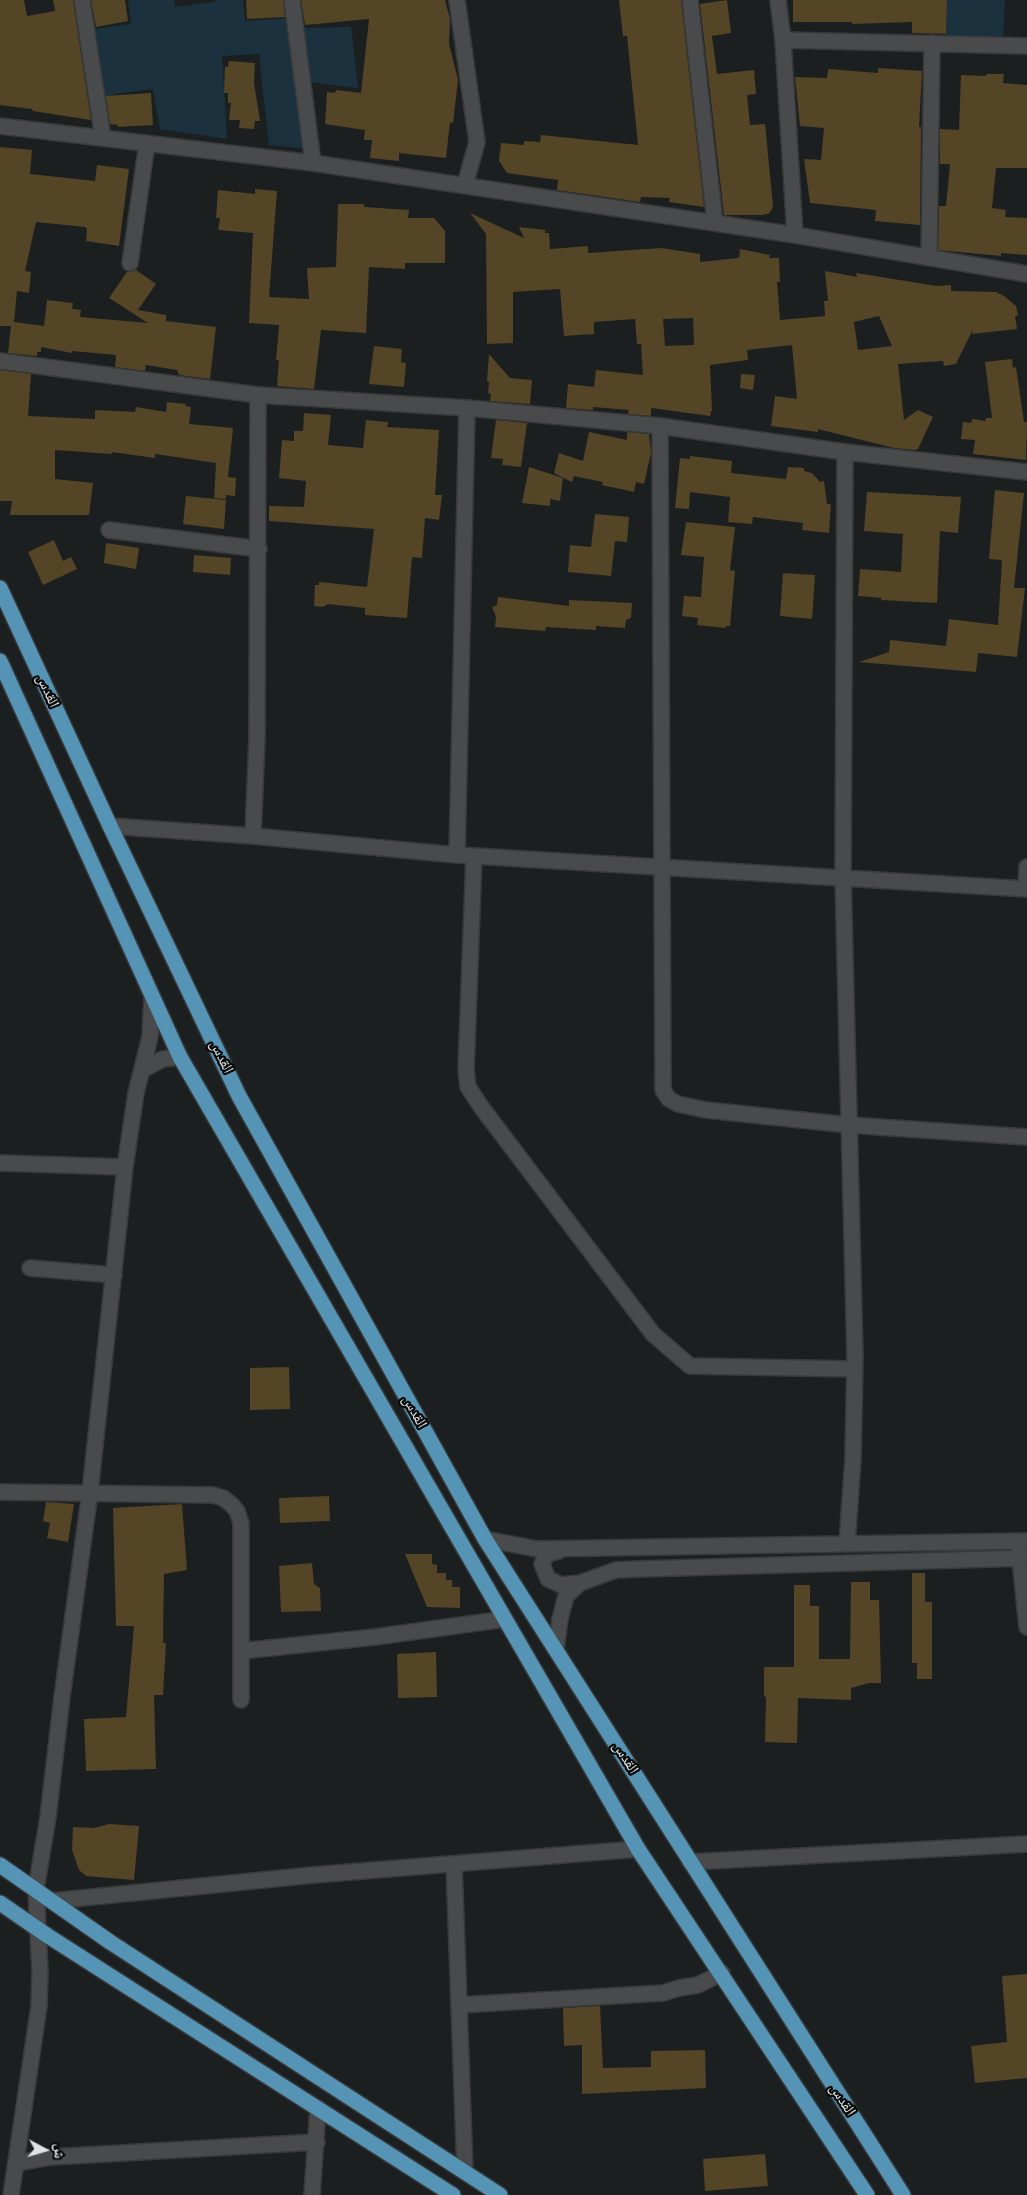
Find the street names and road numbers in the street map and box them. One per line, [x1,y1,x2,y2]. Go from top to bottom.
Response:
street label: القدس [31,671,63,711]
street label: القدس [205,1037,237,1077]
street label: القدس [398,1392,430,1432]
street label: القدس [608,1738,642,1778]
street label: القدس [825,2080,859,2120]

